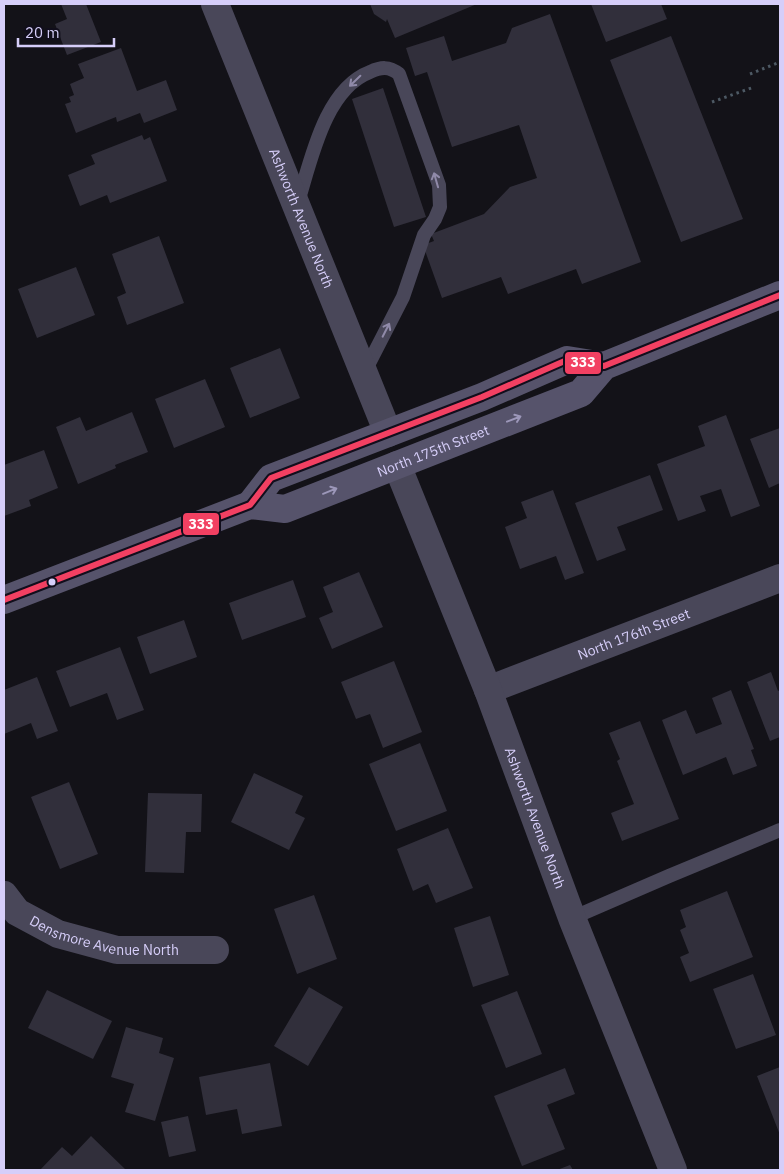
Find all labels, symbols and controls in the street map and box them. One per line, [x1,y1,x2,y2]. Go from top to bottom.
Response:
scale bar [18,15,114,47]
text: 20 m [25,23,60,42]
one-way arrow [348,75,361,87]
street label: Ashworth Avenue North [265,146,338,291]
one-way arrow [431,172,441,188]
one-way arrow [382,323,391,338]
line badge: 333 [564,351,602,375]
text: 333 [570,353,596,371]
one-way arrow [506,414,521,423]
street label: North 175th Street [374,421,492,481]
one-way arrow [322,486,337,496]
line badge: 333 [182,512,220,536]
text: 333 [188,515,214,533]
unlabelled marker [47,577,57,587]
street label: North 176th Street [575,604,692,664]
street label: Ashworth Avenue North [501,745,569,891]
street label: Densmore Avenue North [27,911,179,959]

